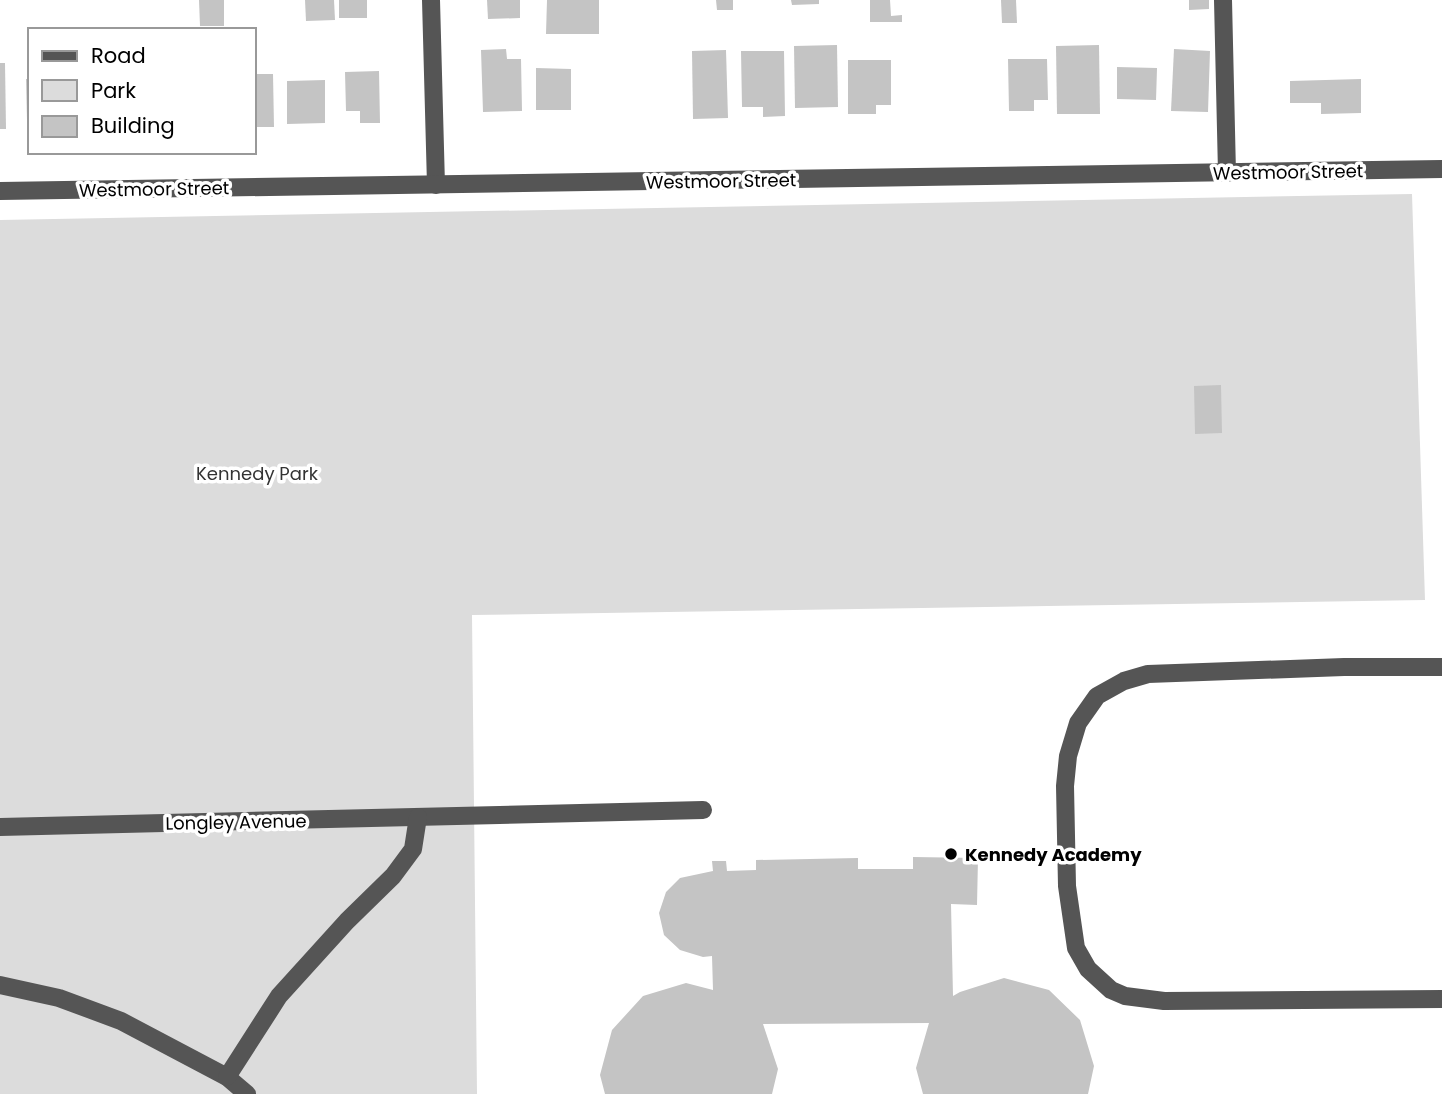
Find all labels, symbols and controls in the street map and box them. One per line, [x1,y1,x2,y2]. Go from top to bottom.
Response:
legend [28,28,256,154]
text: Road [91,41,146,70]
text: Park [91,76,136,105]
text: Building [91,111,175,140]
street label: Westmoor Street [1213,158,1363,186]
street label: Westmoor Street [646,167,796,195]
street label: Westmoor Street [79,175,229,203]
park label: Kennedy Park [196,461,319,486]
street label: Longley Avenue [165,808,307,836]
place label: Kennedy Academy [965,842,1142,867]
marker: Kennedy Academy [943,846,959,862]

